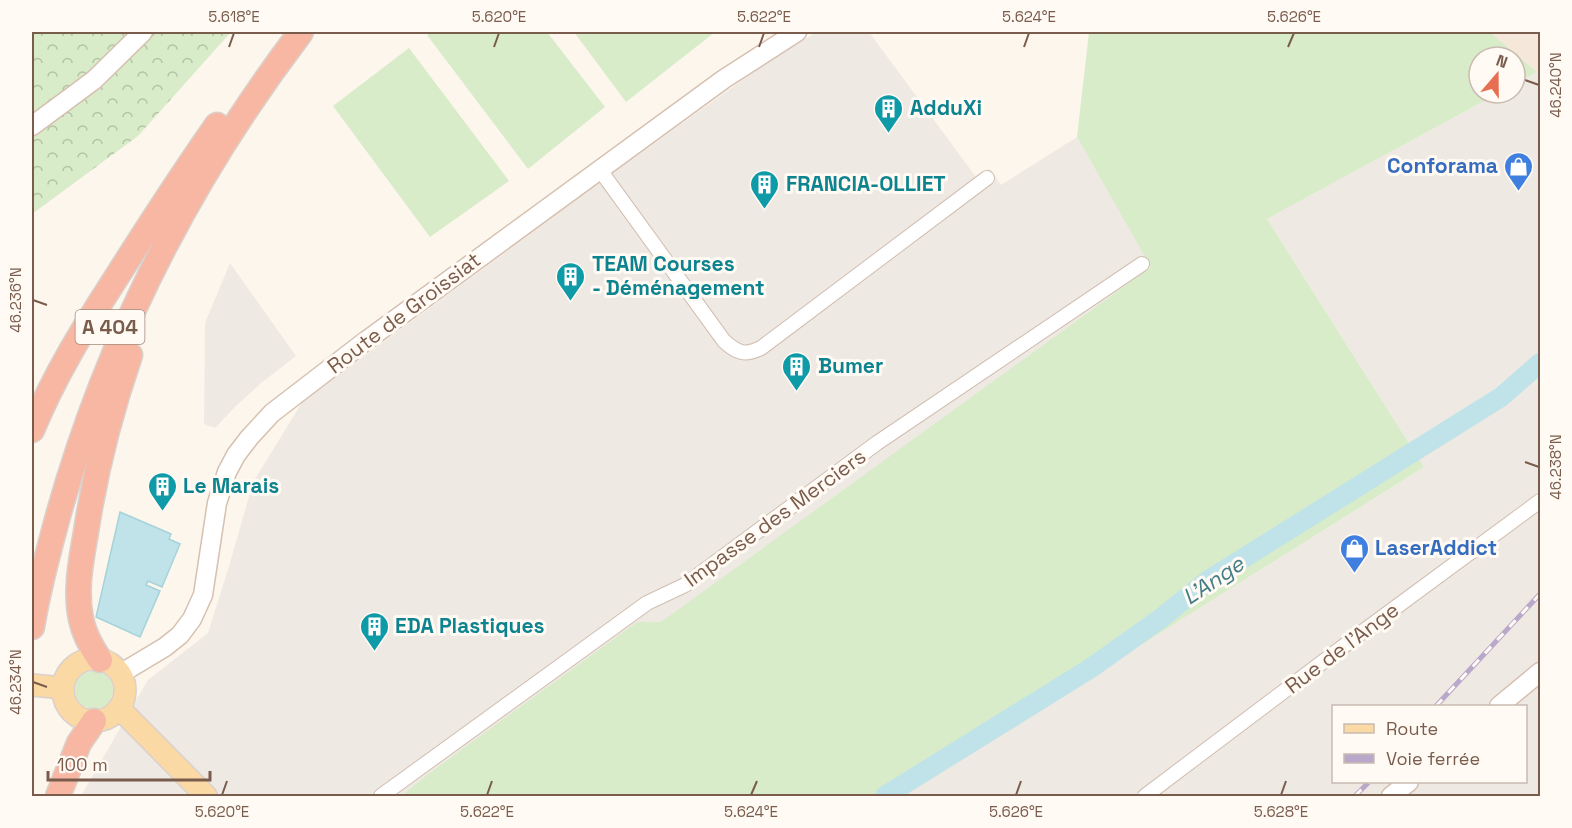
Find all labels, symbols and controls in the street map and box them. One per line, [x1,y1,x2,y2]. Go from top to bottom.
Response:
text: 5.618°E [208,7,260,26]
text: 5.620°E [472,7,526,26]
text: 5.622°E [737,7,791,26]
text: 5.624°E [1002,7,1056,26]
text: 5.626°E [1267,7,1321,26]
north arrow [1467,45,1527,105]
text: N [1493,50,1511,73]
text: 46.240°N [1546,52,1565,118]
building icon: AdduXi [873,92,905,134]
place label: AdduXi [910,94,982,121]
shop icon: Conforama [1503,150,1535,192]
place label: Conforama [1387,152,1498,179]
building icon: FRANCIA-OLLIET [749,168,781,210]
place label: FRANCIA-OLLIET [786,170,946,197]
street label: Route de Groissiat [322,246,486,379]
place label: TEAM Courses - Déménagement [592,250,765,301]
building icon: TEAM Courses - Déménagement [555,260,587,302]
text: 46.236°N [6,267,25,333]
road number: A 404 [76,310,144,344]
building icon: Bumer [781,350,813,392]
place label: Bumer [818,352,883,379]
text: 46.238°N [1546,434,1565,500]
street label: Impasse des Merciers [679,443,871,593]
building icon: Le Marais [146,470,178,512]
place label: Le Marais [183,472,279,499]
shop icon: LaserAddict [1338,532,1370,574]
place label: LaserAddict [1375,534,1497,561]
water label: L'Ange [1177,549,1250,611]
street label: Rue de l'Ange [1279,596,1404,699]
building icon: EDA Plastiques [358,610,390,652]
place label: EDA Plastiques [395,612,545,639]
text: 46.234°N [6,649,25,715]
legend [1332,705,1527,783]
text: Route [1386,717,1438,740]
scale bar [48,744,210,782]
text: Voie ferrée [1386,747,1480,770]
text: 100 m [57,753,108,776]
text: 5.620°E [195,802,249,821]
text: 5.622°E [460,802,514,821]
text: 5.624°E [724,802,778,821]
text: 5.626°E [989,802,1043,821]
text: 5.628°E [1254,802,1308,821]

